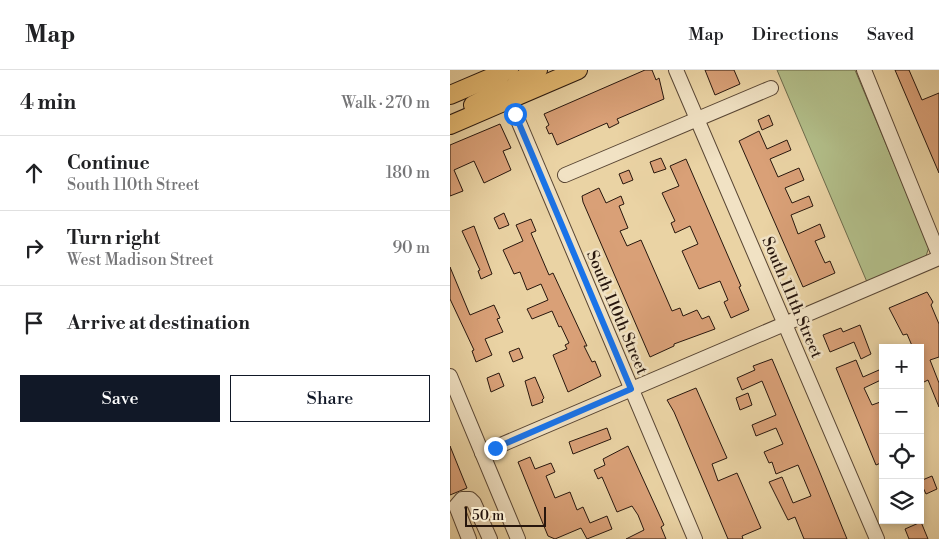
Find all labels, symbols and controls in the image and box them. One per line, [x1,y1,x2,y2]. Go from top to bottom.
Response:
text: Map [25,20,75,50]
text: Map [688,23,724,46]
text: Directions [752,23,839,46]
text: Saved [867,23,914,46]
text: 4 min [20,90,76,116]
text: Walk · 270 m [341,93,430,113]
route start [504,103,527,126]
text: Continue [67,151,150,175]
icon: ahead [20,159,48,187]
text: 180 m [386,163,430,183]
text: South 110th Street [67,175,200,195]
text: Turn right [67,226,160,250]
icon: right [20,234,48,262]
street label: South 111th Street [758,234,827,361]
text: 90 m [392,238,430,258]
street label: South 110th Street [582,247,652,378]
text: West Madison Street [67,250,214,270]
icon: arrive [20,309,48,337]
text: Arrive at destination [67,311,250,335]
map controls [879,344,924,524]
button: + [879,344,924,389]
button: Save [20,375,220,422]
button: Share [230,375,430,422]
button: − [879,389,924,434]
button: locate [879,434,924,479]
route end [484,437,507,460]
button: layers [879,479,924,524]
scale bar [465,504,546,527]
text: 50 m [472,507,504,525]

